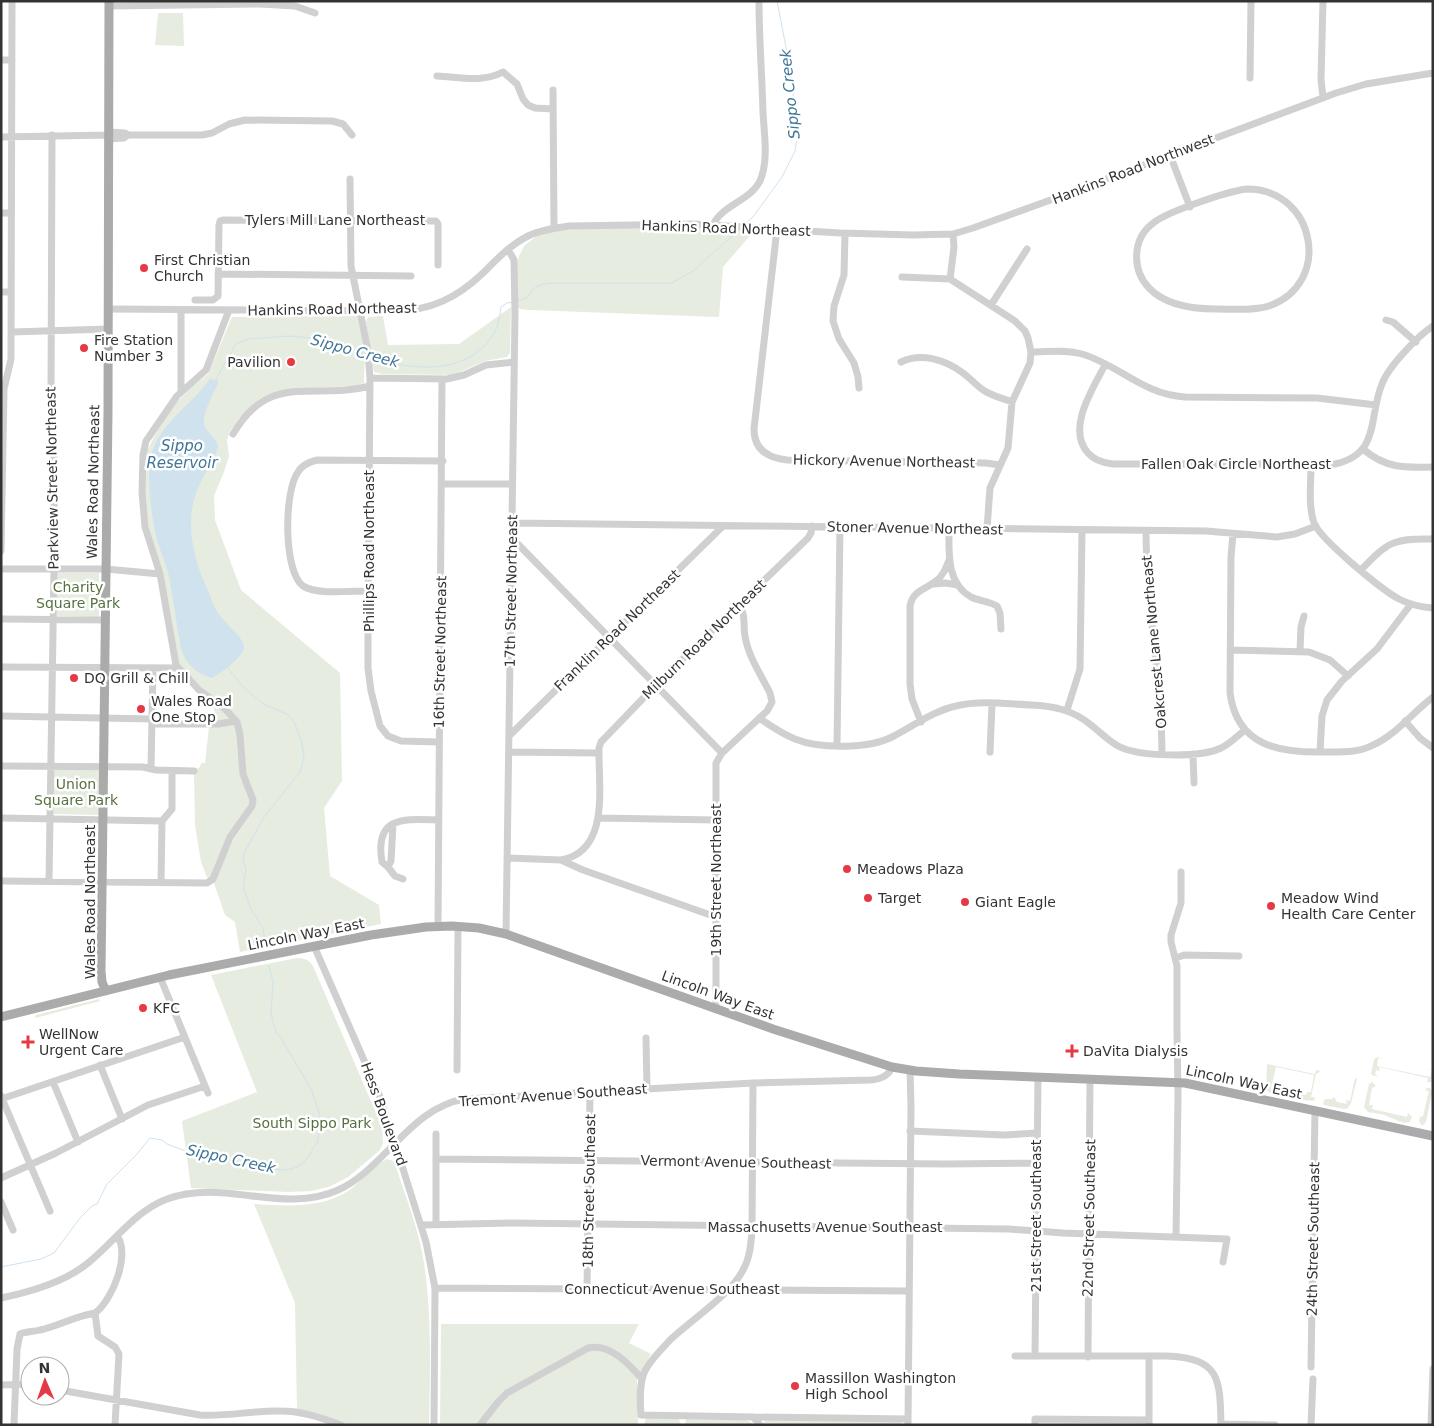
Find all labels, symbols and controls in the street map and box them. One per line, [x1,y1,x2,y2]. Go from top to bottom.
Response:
water label: Sippo Creek [776,47,804,140]
street label: Hankins Road Northwest [1050,130,1217,207]
street label: Tylers Mill Lane Northeast [244,212,426,228]
street label: Hankins Road Northeast [641,217,811,239]
place label: First Christian Church [154,252,250,284]
marker: First Christian Church [138,262,150,274]
street label: Hankins Road Northeast [247,300,417,318]
water label: Sippo Creek [309,331,402,372]
place label: Fire Station Number 3 [94,332,173,364]
marker: Fire Station Number 3 [78,342,90,354]
place label: Pavilion [227,354,281,370]
marker: Pavilion [285,356,297,368]
street label: Parkview Street Northeast [42,386,62,570]
street label: Wales Road Northeast [84,404,102,559]
water label: Sippo Reservoir [146,437,218,472]
street label: Hickory Avenue Northeast [793,451,976,471]
street label: Fallen Oak Circle Northeast [1141,456,1332,472]
street label: Phillips Road Northeast [361,469,377,632]
street label: 17th Street Northeast [502,514,520,668]
street label: Stoner Avenue Northeast [827,518,1004,538]
street label: Oakcrest Lane Northeast [1138,554,1170,729]
street label: Franklin Road Northeast [551,565,683,694]
street label: 16th Street Northeast [431,575,449,729]
street label: Milburn Road Northeast [639,576,769,702]
park label: Charity Square Park [36,579,121,611]
place label: DQ Grill & Chill [84,670,189,686]
marker: DQ Grill & Chill [68,672,80,684]
place label: Wales Road One Stop [151,693,232,725]
marker: Wales Road One Stop [135,703,147,715]
park label: Union Square Park [34,776,119,808]
street label: 19th Street Northeast [708,803,724,956]
street label: Wales Road Northeast [82,824,98,979]
place label: Meadows Plaza [857,861,964,877]
marker: Meadows Plaza [841,863,853,875]
place label: Target [877,890,922,906]
place label: Meadow Wind Health Care Center [1281,890,1416,922]
marker: Target [862,892,874,904]
place label: Giant Eagle [975,894,1056,910]
marker: Giant Eagle [959,896,971,908]
marker: Meadow Wind Health Care Center [1265,900,1277,912]
street label: Lincoln Way East [246,915,366,953]
street label: Lincoln Way East [660,967,777,1023]
place label: KFC [153,1000,180,1016]
marker: KFC [137,1002,149,1014]
place label: WellNow Urgent Care [39,1026,124,1058]
marker: WellNow Urgent Care [21,1035,35,1049]
place label: DaVita Dialysis [1083,1043,1188,1059]
marker: DaVita Dialysis [1065,1044,1079,1058]
street label: Hess Boulevard [358,1060,410,1168]
street label: Lincoln Way East [1184,1062,1304,1102]
street label: Tremont Avenue Southeast [457,1080,648,1110]
street label: 18th Street Southeast [580,1113,598,1268]
park label: South Sippo Park [253,1115,372,1131]
street label: 21st Street Southeast [1028,1139,1044,1292]
street label: 22nd Street Southeast [1080,1139,1098,1297]
water label: Sippo Creek [185,1141,278,1177]
street label: Vermont Avenue Southeast [640,1152,832,1172]
street label: 24th Street Southeast [1304,1161,1322,1316]
street label: Massachusetts Avenue Southeast [707,1219,943,1235]
street label: Connecticut Avenue Southeast [564,1281,780,1297]
north arrow [20,1356,70,1406]
text: N [38,1360,51,1376]
place label: Massillon Washington High School [805,1370,956,1402]
marker: Massillon Washington High School [789,1380,801,1392]

